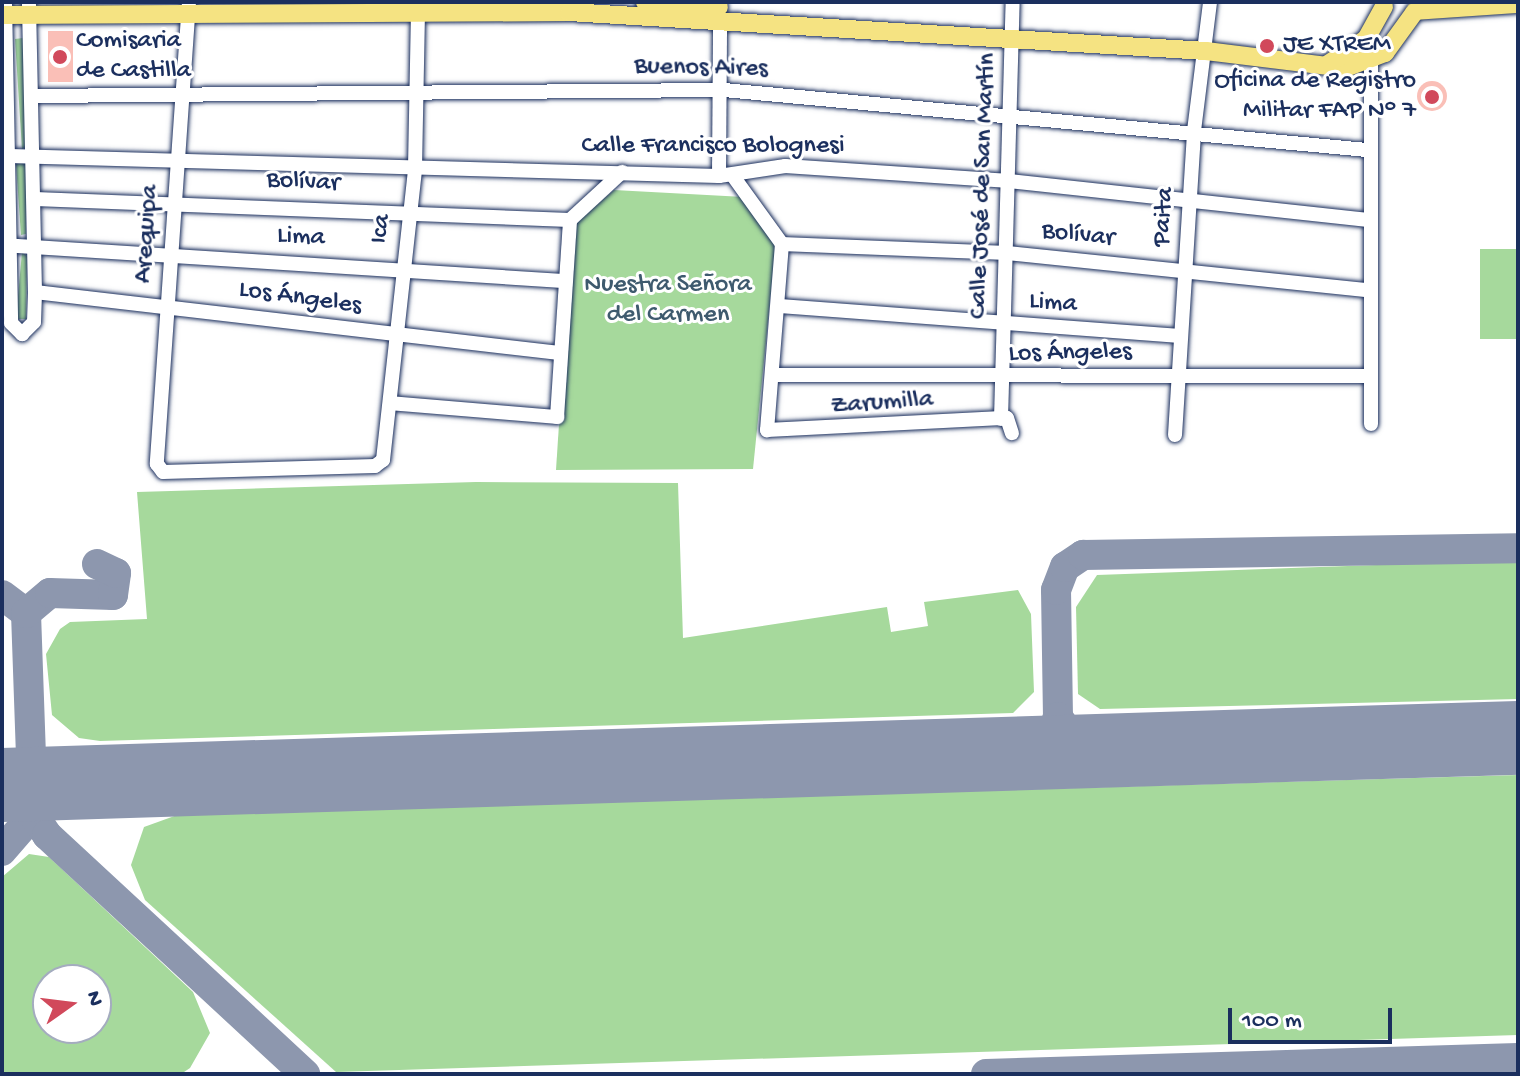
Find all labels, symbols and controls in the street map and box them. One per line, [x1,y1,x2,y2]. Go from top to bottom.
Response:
place label: Comisaria de Castilla [76,26,191,88]
place label: JE XTREM [1283,30,1391,62]
marker: JE XTREM [1258,37,1276,55]
marker: Comisaria de Castilla [51,48,69,66]
street label: Buenos Aires [634,52,768,86]
street label: Calle José de San Martín [964,53,1004,319]
place label: Oficina de Registro Militar FAP N° 7 [1214,66,1416,128]
marker: Oficina de Registro Militar FAP N° 7 [1423,88,1441,106]
street label: Calle Francisco Bolognesi [581,131,845,163]
street label: Bolívar [266,166,340,200]
street label: Arequipa [129,184,167,284]
street label: Paita [1147,186,1183,248]
street label: Ica [364,212,400,246]
street label: Bolívar [1040,217,1116,255]
street label: Lima [276,221,326,255]
park label: Nuestra Señora del Carmen [584,270,752,332]
street label: Los Ángeles [237,275,363,323]
street label: Lima [1028,287,1078,321]
street label: Los Ángeles [1008,337,1132,371]
street label: Zarumilla [830,385,934,423]
north arrow [32,964,112,1044]
text: N [79,989,108,1009]
scale bar [1232,992,1396,1042]
text: 100 m [1242,1007,1302,1036]

